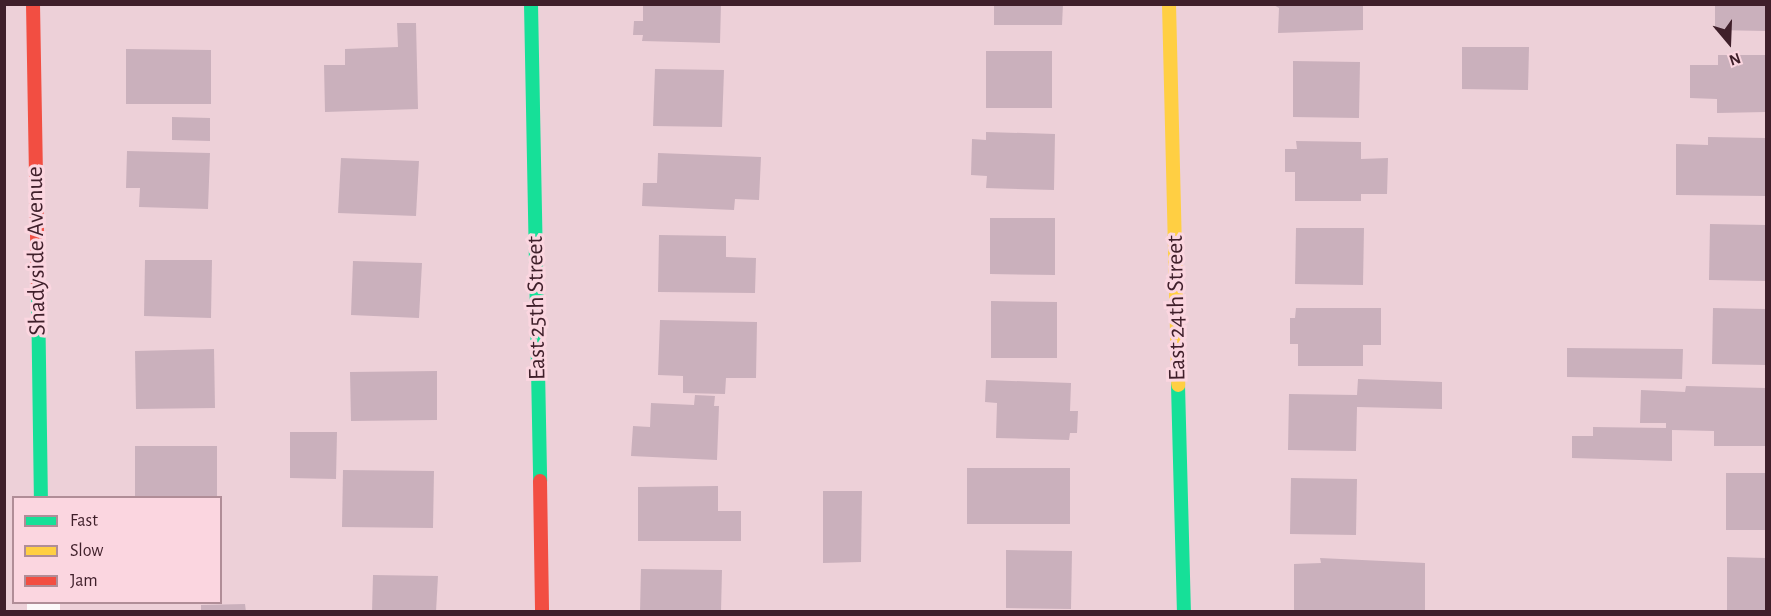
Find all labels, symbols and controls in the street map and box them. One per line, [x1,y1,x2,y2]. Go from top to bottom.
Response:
north arrow [1699,12,1759,72]
text: N [1727,50,1743,68]
street label: Shadyside Avenue [21,166,53,336]
street label: East 24th Street [1161,235,1193,381]
street label: East 25th Street [521,236,553,380]
legend [12,496,222,604]
text: Fast [70,512,98,530]
text: Slow [70,542,103,560]
text: Jam [70,572,98,590]

